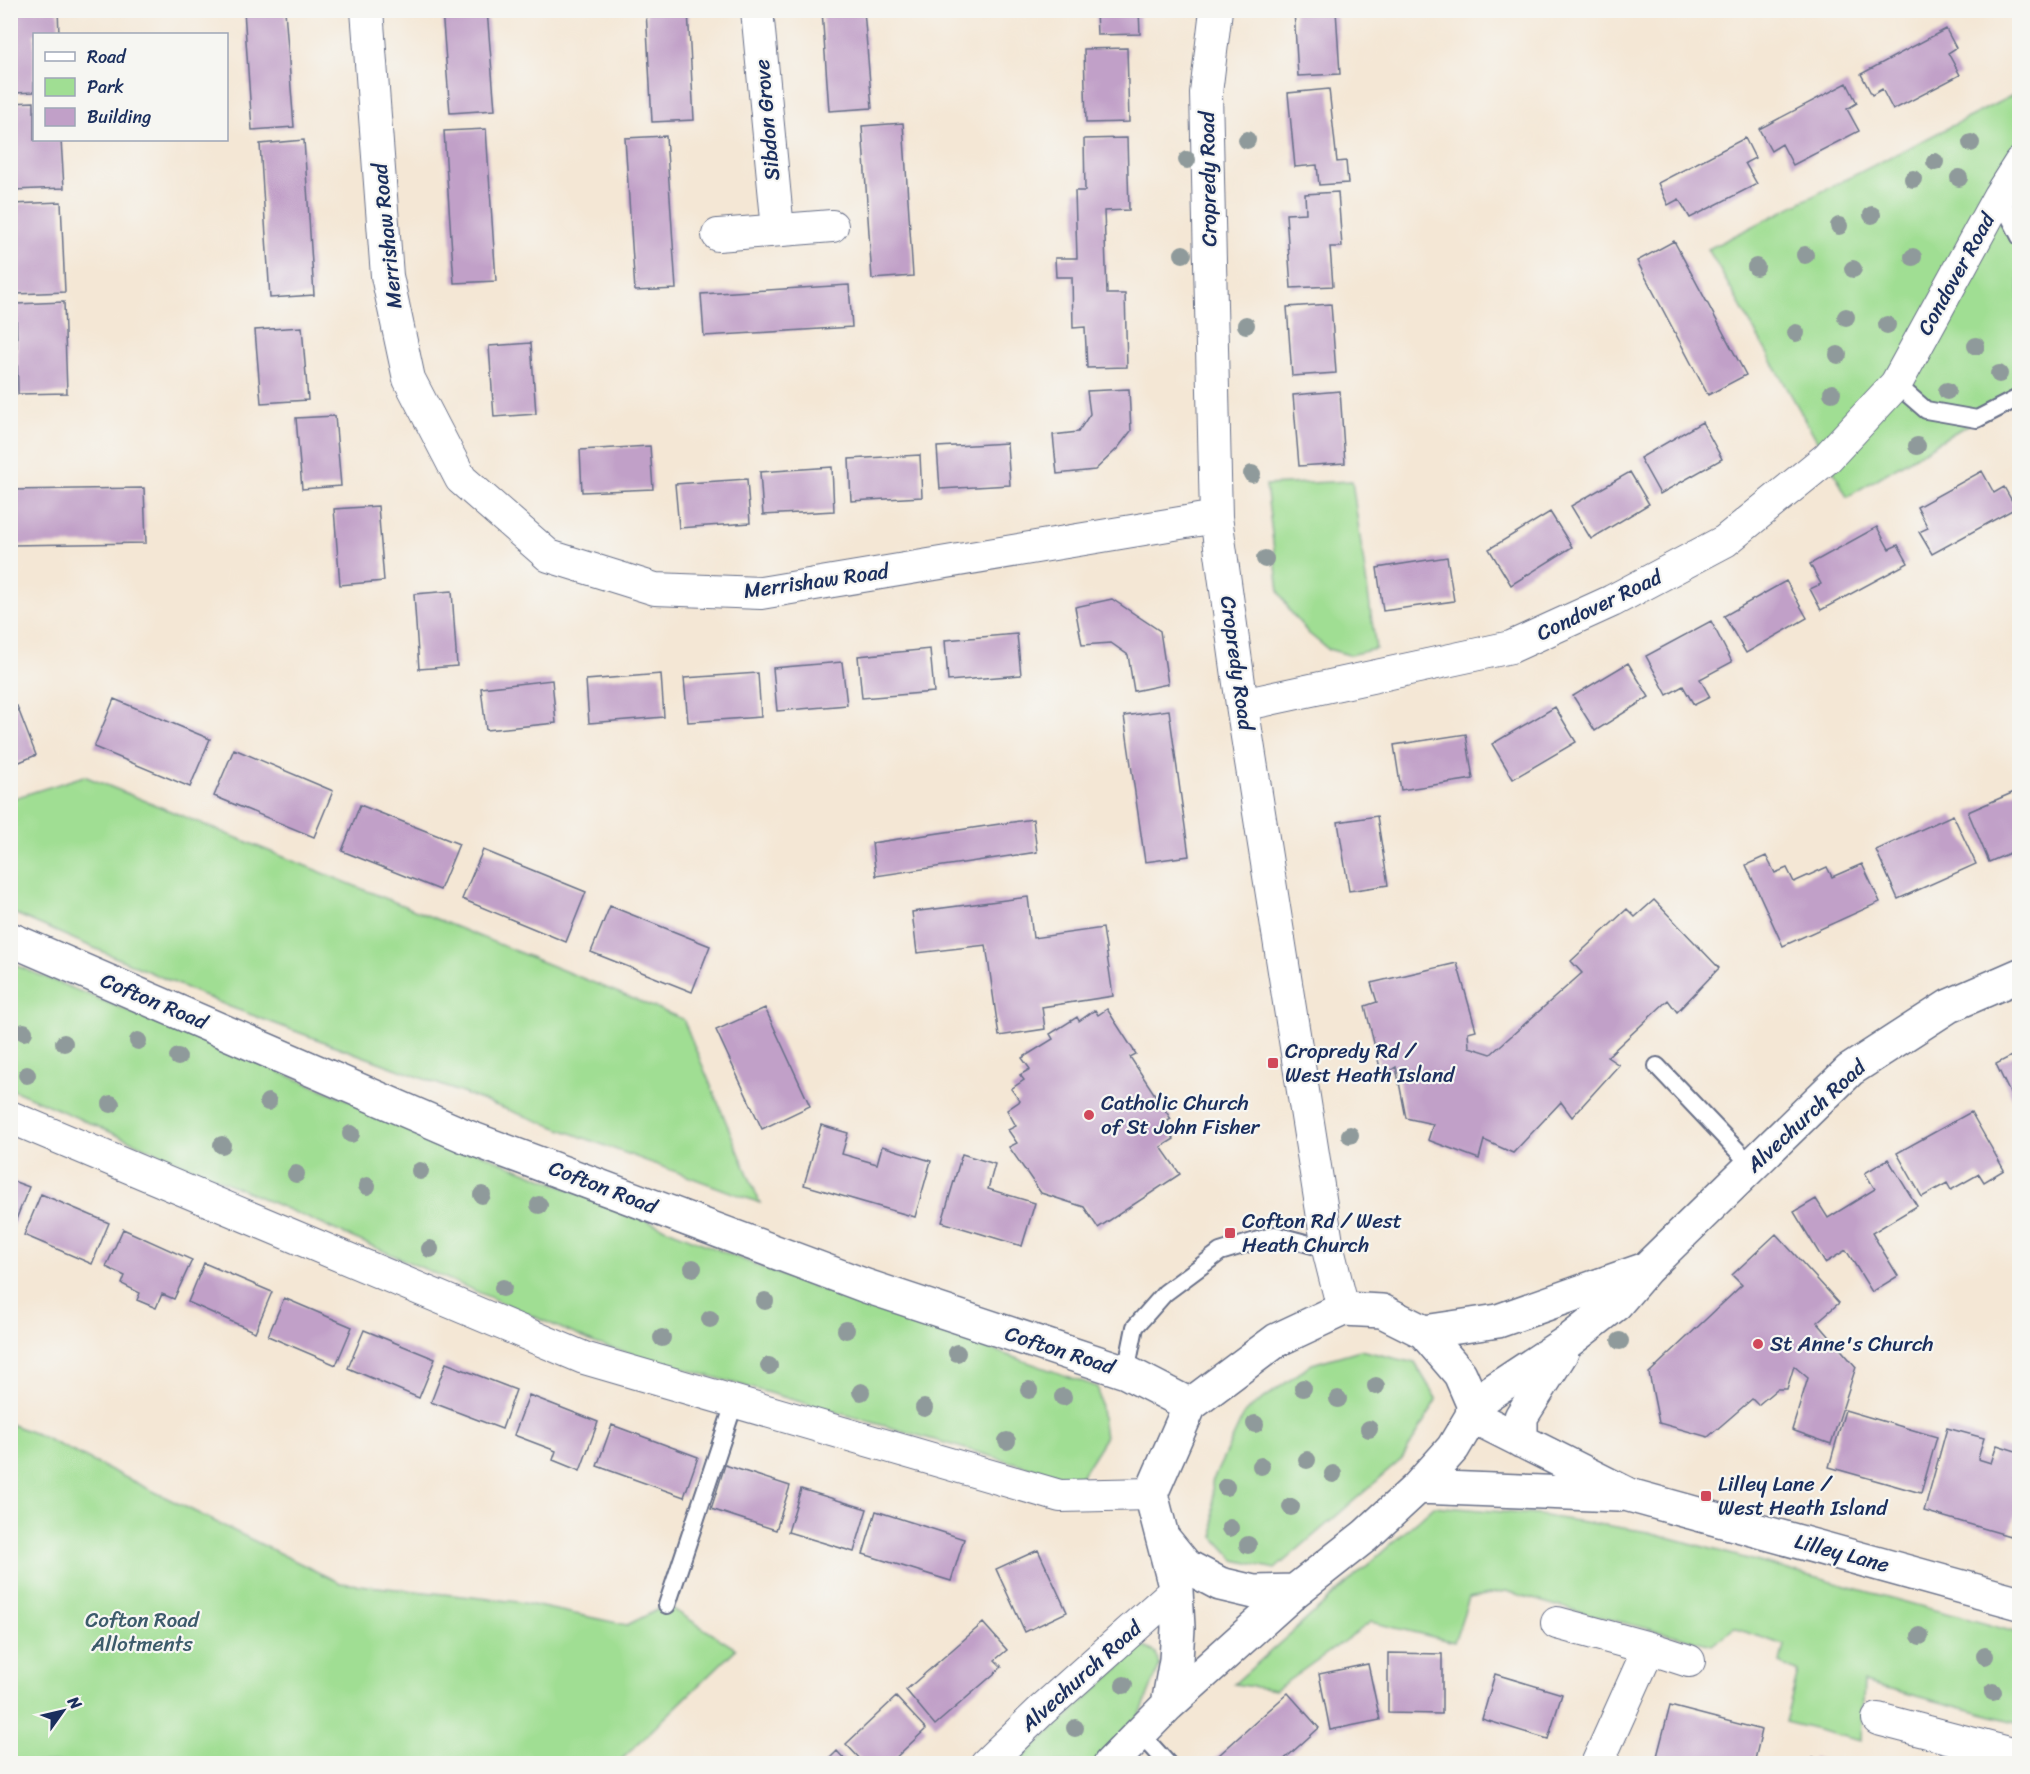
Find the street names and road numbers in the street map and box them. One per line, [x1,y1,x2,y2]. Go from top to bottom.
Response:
street label: Sibdon Grove [743,57,791,182]
street label: Cropredy Road [1188,109,1228,247]
street label: Merrishaw Road [360,159,414,311]
street label: Condover Road [1906,204,2006,343]
street label: Merrishaw Road [741,552,893,610]
street label: Condover Road [1530,557,1670,652]
street label: Cropredy Road [1209,593,1265,734]
street label: Cofton Road [94,961,216,1041]
street label: Alvechurch Road [1736,1048,1876,1183]
street label: Cofton Road [543,1149,665,1226]
street label: Cofton Road [1000,1314,1122,1386]
street label: Lilley Lane [1790,1522,1894,1584]
street label: Alvechurch Road [1011,1609,1152,1742]

